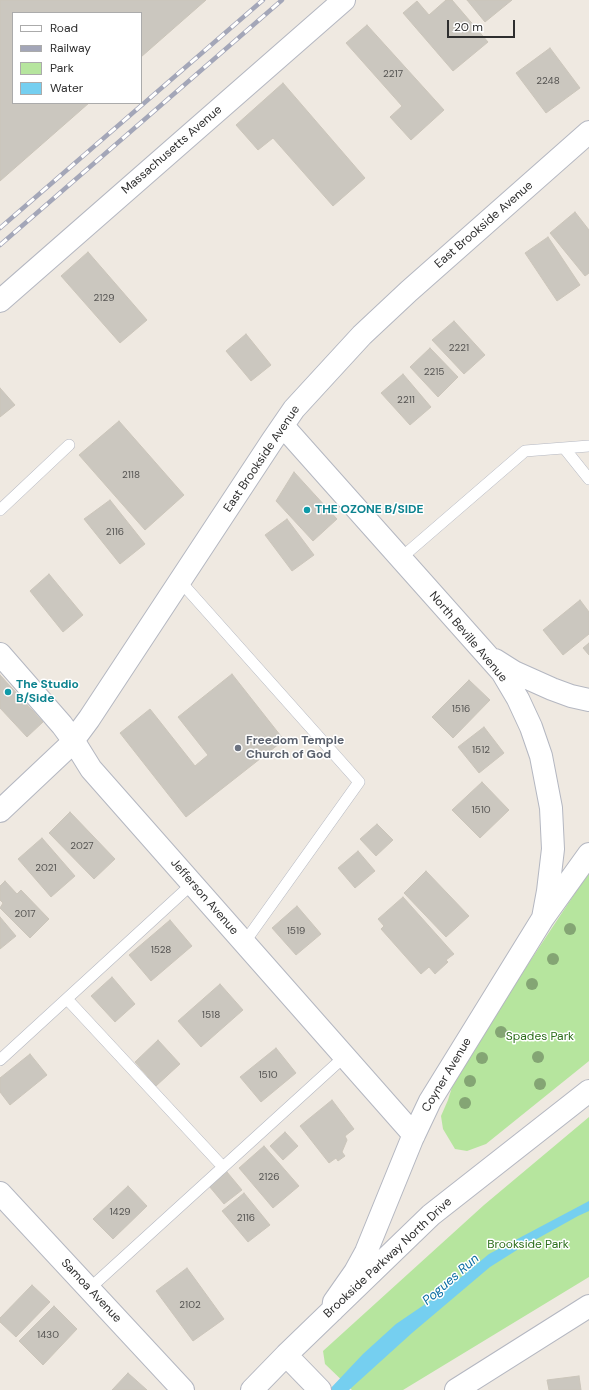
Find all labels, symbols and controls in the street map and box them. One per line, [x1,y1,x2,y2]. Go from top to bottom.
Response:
legend [12,12,142,104]
scale bar [449,12,517,38]
text: 20 m [454,19,483,35]
text: Road [50,20,78,36]
text: Railway [50,40,91,56]
text: Park [50,60,74,76]
house number: 2217 [383,68,403,80]
house number: 2248 [536,75,560,87]
text: Water [50,80,83,96]
street label: Massachusetts Avenue [119,103,225,197]
street label: East Brookside Avenue [432,178,536,272]
house number: 2129 [94,292,114,304]
house number: 2221 [449,342,469,354]
house number: 2215 [424,366,444,378]
house number: 2211 [397,394,415,406]
street label: East Brookside Avenue [221,403,303,515]
house number: 2118 [122,469,140,481]
place label: THE OZONE B/SIDE [315,503,423,517]
marker: THE OZONE B/SIDE [302,505,312,515]
house number: 2116 [106,526,124,538]
street label: North Beville Avenue [426,589,510,685]
place label: The Studio B/Side [16,678,79,706]
marker: The Studio B/Side [3,687,13,697]
house number: 1516 [452,703,470,715]
place label: Freedom Temple Church of God [246,734,344,762]
marker: Freedom Temple Church of God [233,743,243,753]
house number: 1512 [472,744,490,756]
house number: 1510 [471,804,491,816]
house number: 2027 [70,840,94,852]
street label: Jefferson Avenue [167,856,241,938]
house number: 2021 [35,862,57,874]
house number: 2017 [15,908,35,920]
house number: 1519 [287,925,305,937]
house number: 1528 [151,944,171,956]
house number: 1518 [202,1009,220,1021]
park label: Spades Park [506,1030,574,1044]
street label: Coyner Avenue [419,1035,475,1115]
house number: 1510 [258,1069,278,1081]
house number: 2126 [259,1171,279,1183]
street label: Brookside Parkway North Drive [321,1195,455,1321]
house number: 1429 [109,1206,131,1218]
house number: 2116 [237,1212,255,1224]
park label: Brookside Park [487,1238,569,1252]
water label: Pogues Run [420,1251,482,1309]
street label: Samoa Avenue [58,1256,124,1326]
house number: 2102 [179,1299,201,1311]
house number: 1430 [37,1329,59,1341]

